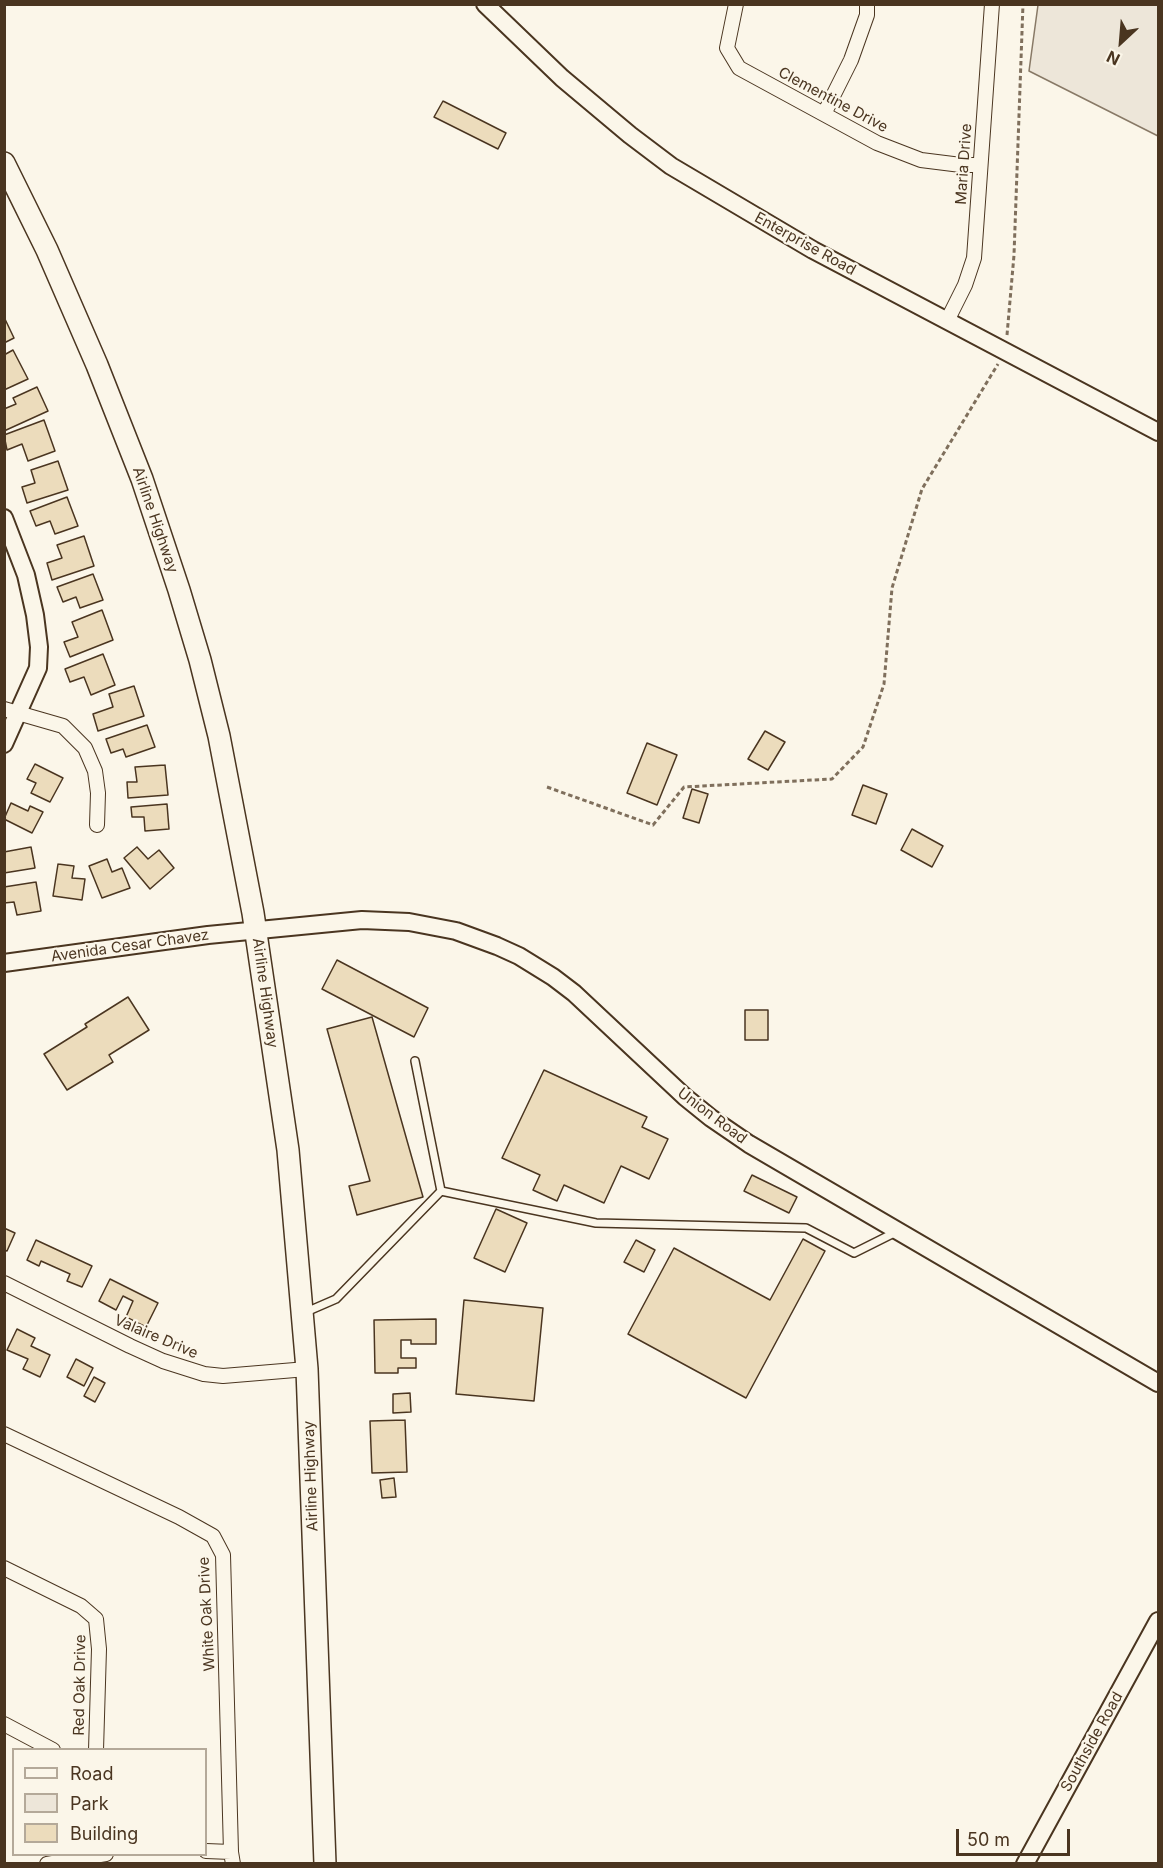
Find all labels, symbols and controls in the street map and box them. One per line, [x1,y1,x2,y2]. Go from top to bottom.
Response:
north arrow [1091,12,1151,72]
text: N [1103,47,1123,70]
street label: Clementine Drive [775,63,891,137]
street label: Maria Drive [952,123,976,205]
street label: Enterprise Road [751,209,859,279]
street label: Airline Highway [128,465,182,575]
street label: Avenida Cesar Chavez [50,926,210,966]
street label: Airline Highway [248,937,282,1049]
street label: Union Road [674,1084,750,1148]
street label: Valaire Drive [111,1311,201,1363]
street label: Airline Highway [300,1420,322,1532]
street label: White Oak Drive [195,1556,219,1672]
street label: Red Oak Drive [70,1634,90,1736]
street label: Southside Road [1057,1689,1127,1795]
legend [12,1748,207,1856]
text: Road [70,1763,113,1784]
text: Park [70,1793,109,1814]
scale bar [959,1817,1073,1855]
text: Building [70,1823,138,1844]
text: 50 m [967,1829,1010,1850]

